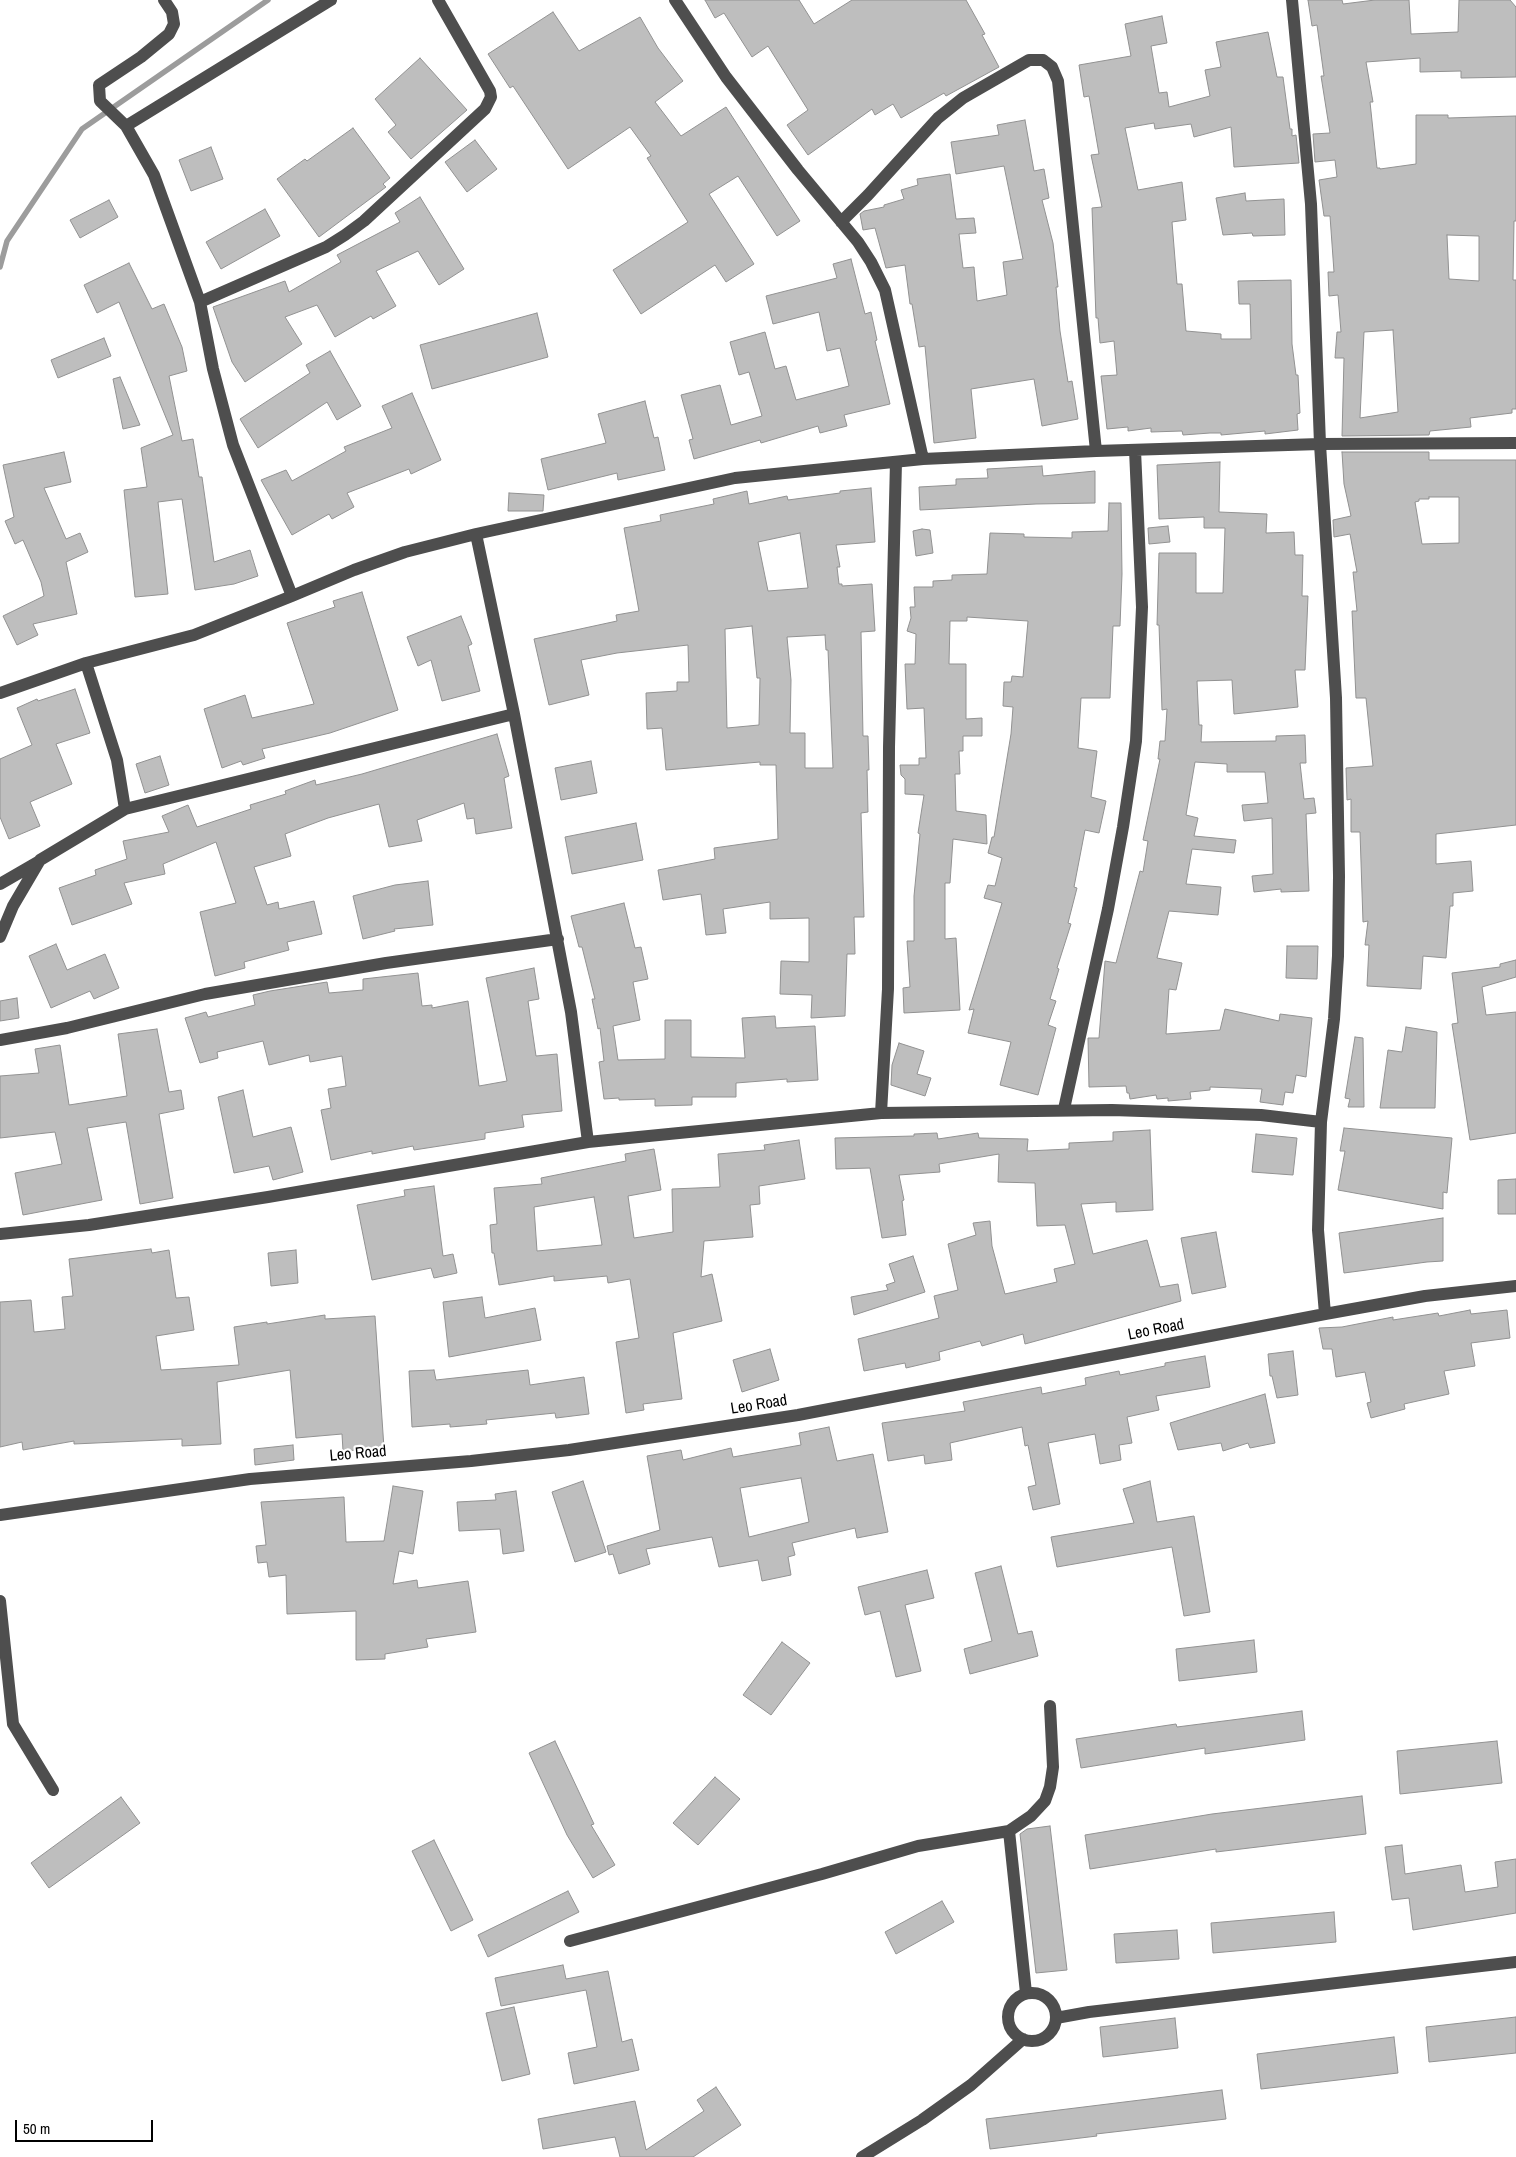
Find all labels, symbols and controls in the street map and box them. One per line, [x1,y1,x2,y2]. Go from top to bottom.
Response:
street label: Leo Road [1126,1315,1186,1345]
street label: Leo Road [729,1391,789,1419]
street label: Leo Road [329,1442,387,1466]
scale bar [18,2110,155,2142]
text: 50 m [23,2118,50,2139]

